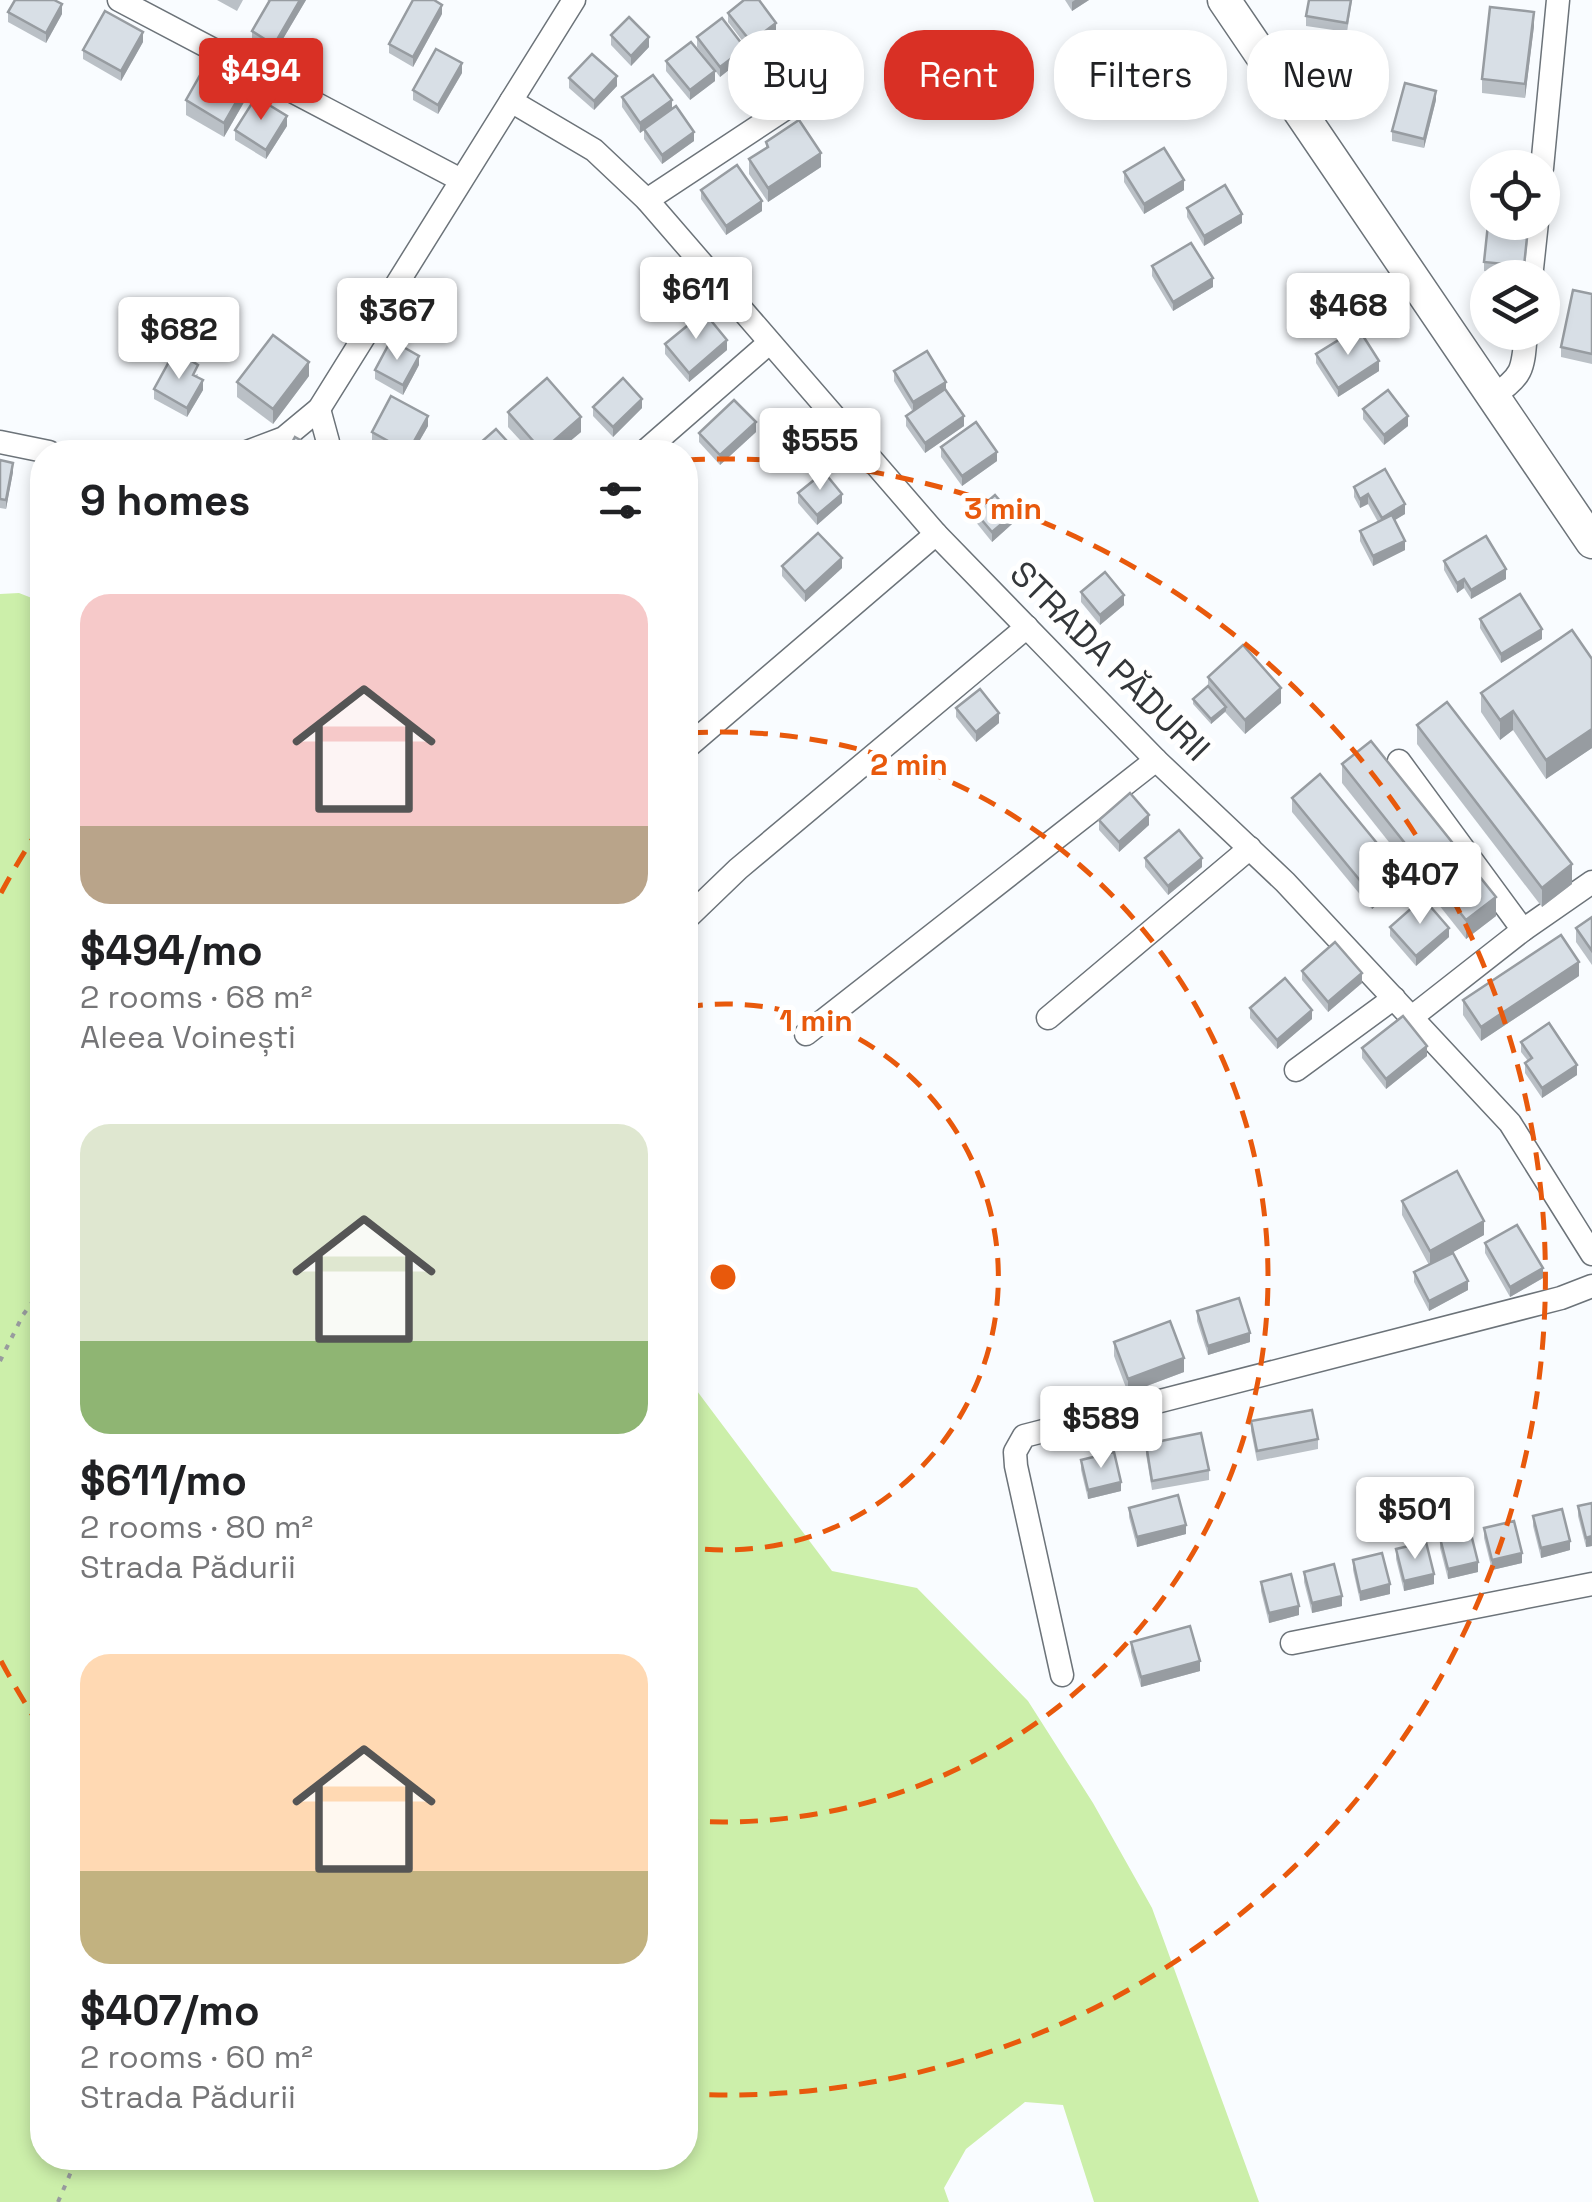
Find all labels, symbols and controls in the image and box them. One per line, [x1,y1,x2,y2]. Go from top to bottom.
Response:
chip: Buy [728,30,864,120]
chip: Rent [884,30,1034,120]
chip: Filters [1054,30,1227,120]
chip: New [1247,30,1389,120]
pin: $494 [202,38,320,123]
text: $494 [221,50,301,90]
map controls [1470,150,1560,350]
button: locate [1470,150,1560,240]
pin: $611 [637,257,755,342]
button: layers [1470,260,1560,350]
text: $611 [662,269,730,309]
pin: $468 [1289,273,1407,358]
pin: $367 [338,278,456,363]
text: $468 [1309,285,1387,325]
text: $367 [359,290,435,330]
pin: $682 [120,297,238,382]
text: $682 [140,309,218,349]
pin: $555 [761,408,879,493]
text: $555 [782,420,859,460]
icon: filters [593,473,648,528]
text: 9 homes [80,474,250,527]
text: 3 min [964,489,1042,528]
street label: STRADA PĂDURII [1001,552,1219,770]
icon: home [274,659,454,839]
text: 2 min [870,745,948,784]
pin: $407 [1361,842,1479,927]
text: $407 [1381,854,1459,894]
text: $494/mo [80,924,263,977]
text: 2 rooms · 68 m² [80,977,312,1017]
text: 1 min [779,1001,853,1040]
text: Aleea Voinești [80,1017,296,1057]
icon: home [274,1189,454,1369]
centre of rings [705,1259,741,1295]
pin: $589 [1042,1386,1160,1471]
text: $589 [1062,1398,1140,1438]
text: $611/mo [80,1454,247,1507]
pin: $501 [1356,1477,1474,1562]
text: $501 [1378,1489,1452,1529]
text: 2 rooms · 80 m² [80,1507,313,1547]
text: Strada Pădurii [80,1547,296,1587]
icon: home [274,1719,454,1899]
text: $407/mo [80,1984,260,2037]
text: 2 rooms · 60 m² [80,2037,313,2077]
text: Strada Pădurii [80,2077,296,2117]

